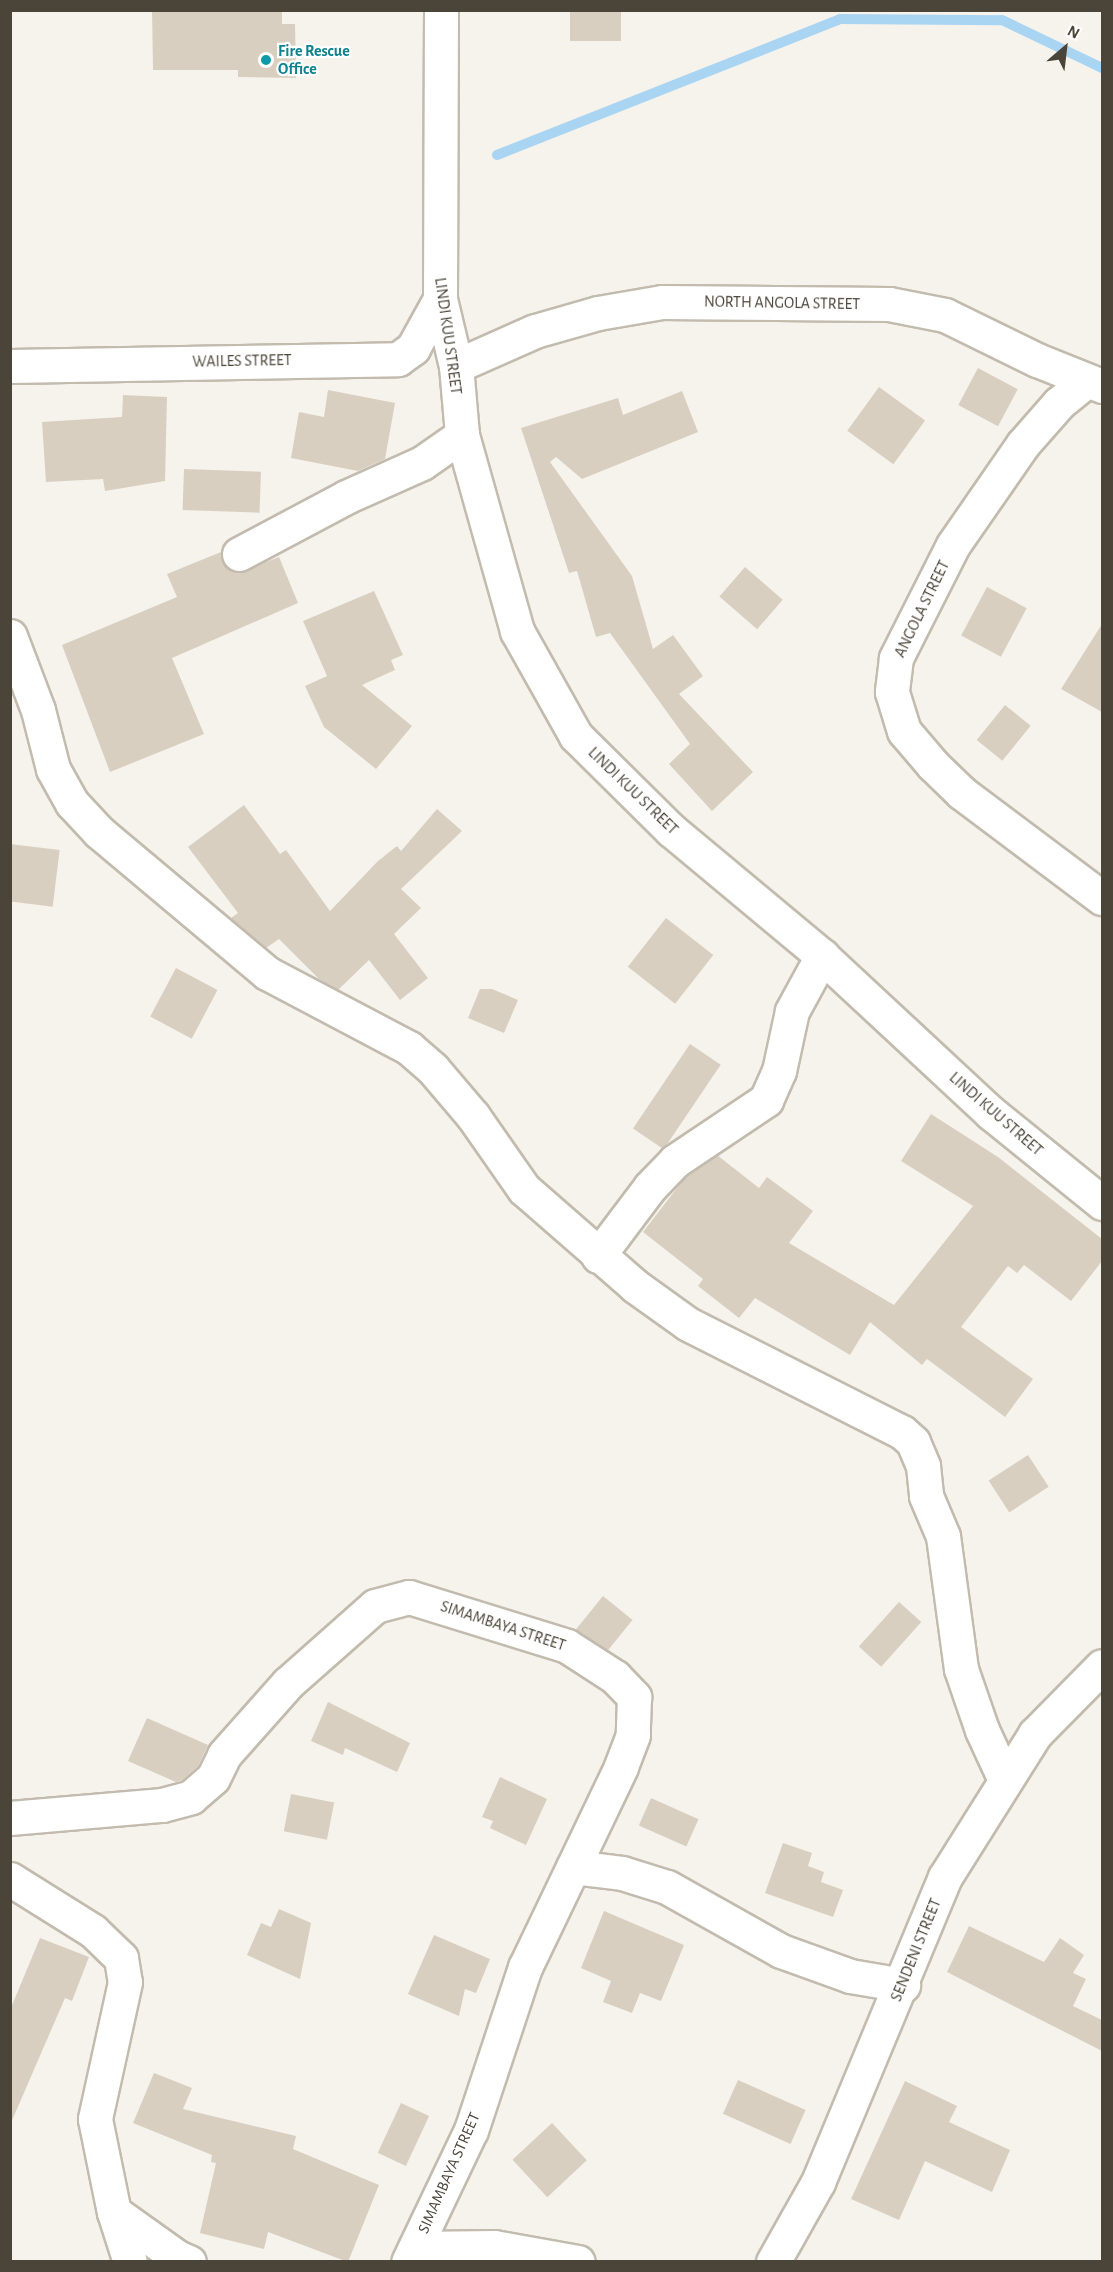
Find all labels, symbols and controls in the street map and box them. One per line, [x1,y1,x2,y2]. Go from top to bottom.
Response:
north arrow [1035,18,1095,78]
text: N [1065,22,1082,42]
place label: Fire Rescue Office [278,41,350,79]
marker: Fire Rescue Office [259,53,273,67]
street label: LINDI KUU STREET [430,276,466,396]
street label: NORTH ANGOLA STREET [704,292,860,314]
street label: WAILES STREET [192,351,292,371]
street label: ANGOLA STREET [890,557,954,661]
street label: LINDI KUU STREET [584,743,682,839]
street label: LINDI KUU STREET [945,1068,1047,1160]
street label: SIMAMBAYA STREET [438,1597,568,1655]
street label: SENDENI STREET [887,1896,945,2004]
street label: SIMAMBAYA STREET [414,2110,484,2236]

